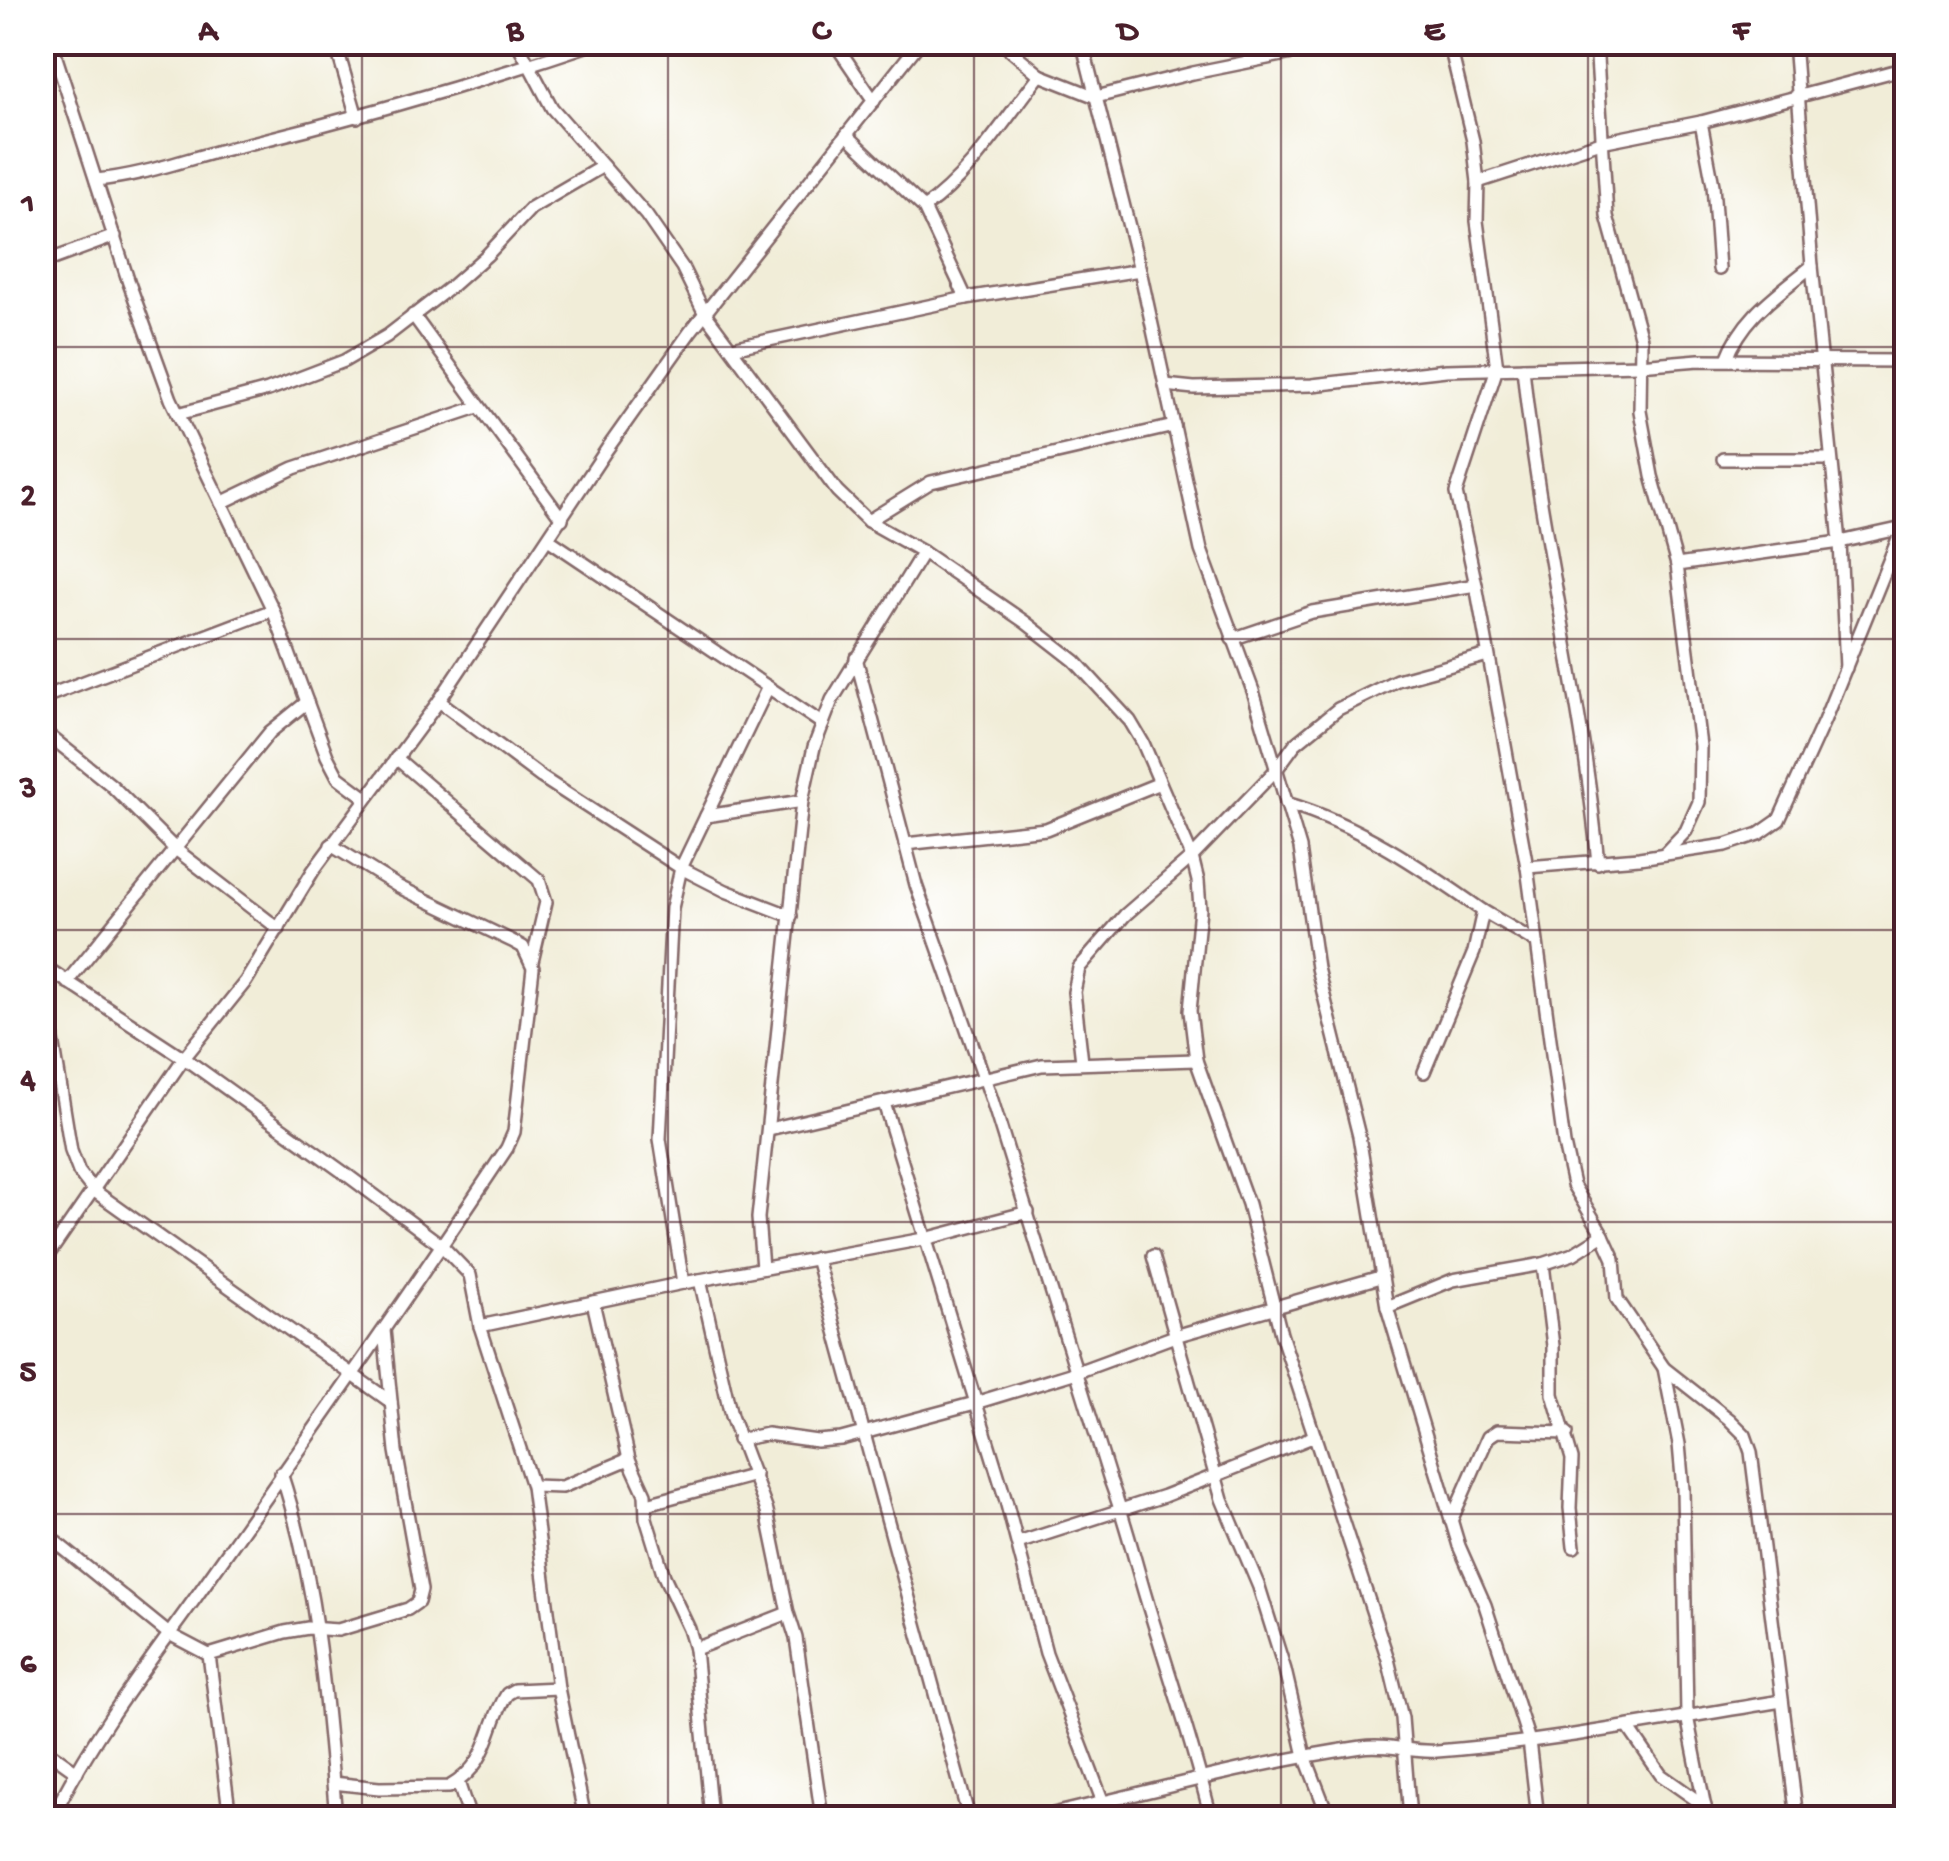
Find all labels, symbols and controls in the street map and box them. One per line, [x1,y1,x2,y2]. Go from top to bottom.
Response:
text: A [198,14,220,52]
text: B [506,14,525,52]
text: C [812,14,832,52]
text: D [1115,14,1140,52]
text: E [1424,14,1446,52]
text: F [1732,14,1752,52]
text: 1 [21,187,34,225]
text: 2 [20,479,36,517]
text: 3 [19,771,36,809]
text: 4 [19,1063,36,1101]
text: 5 [20,1355,37,1393]
text: 6 [20,1646,37,1684]

